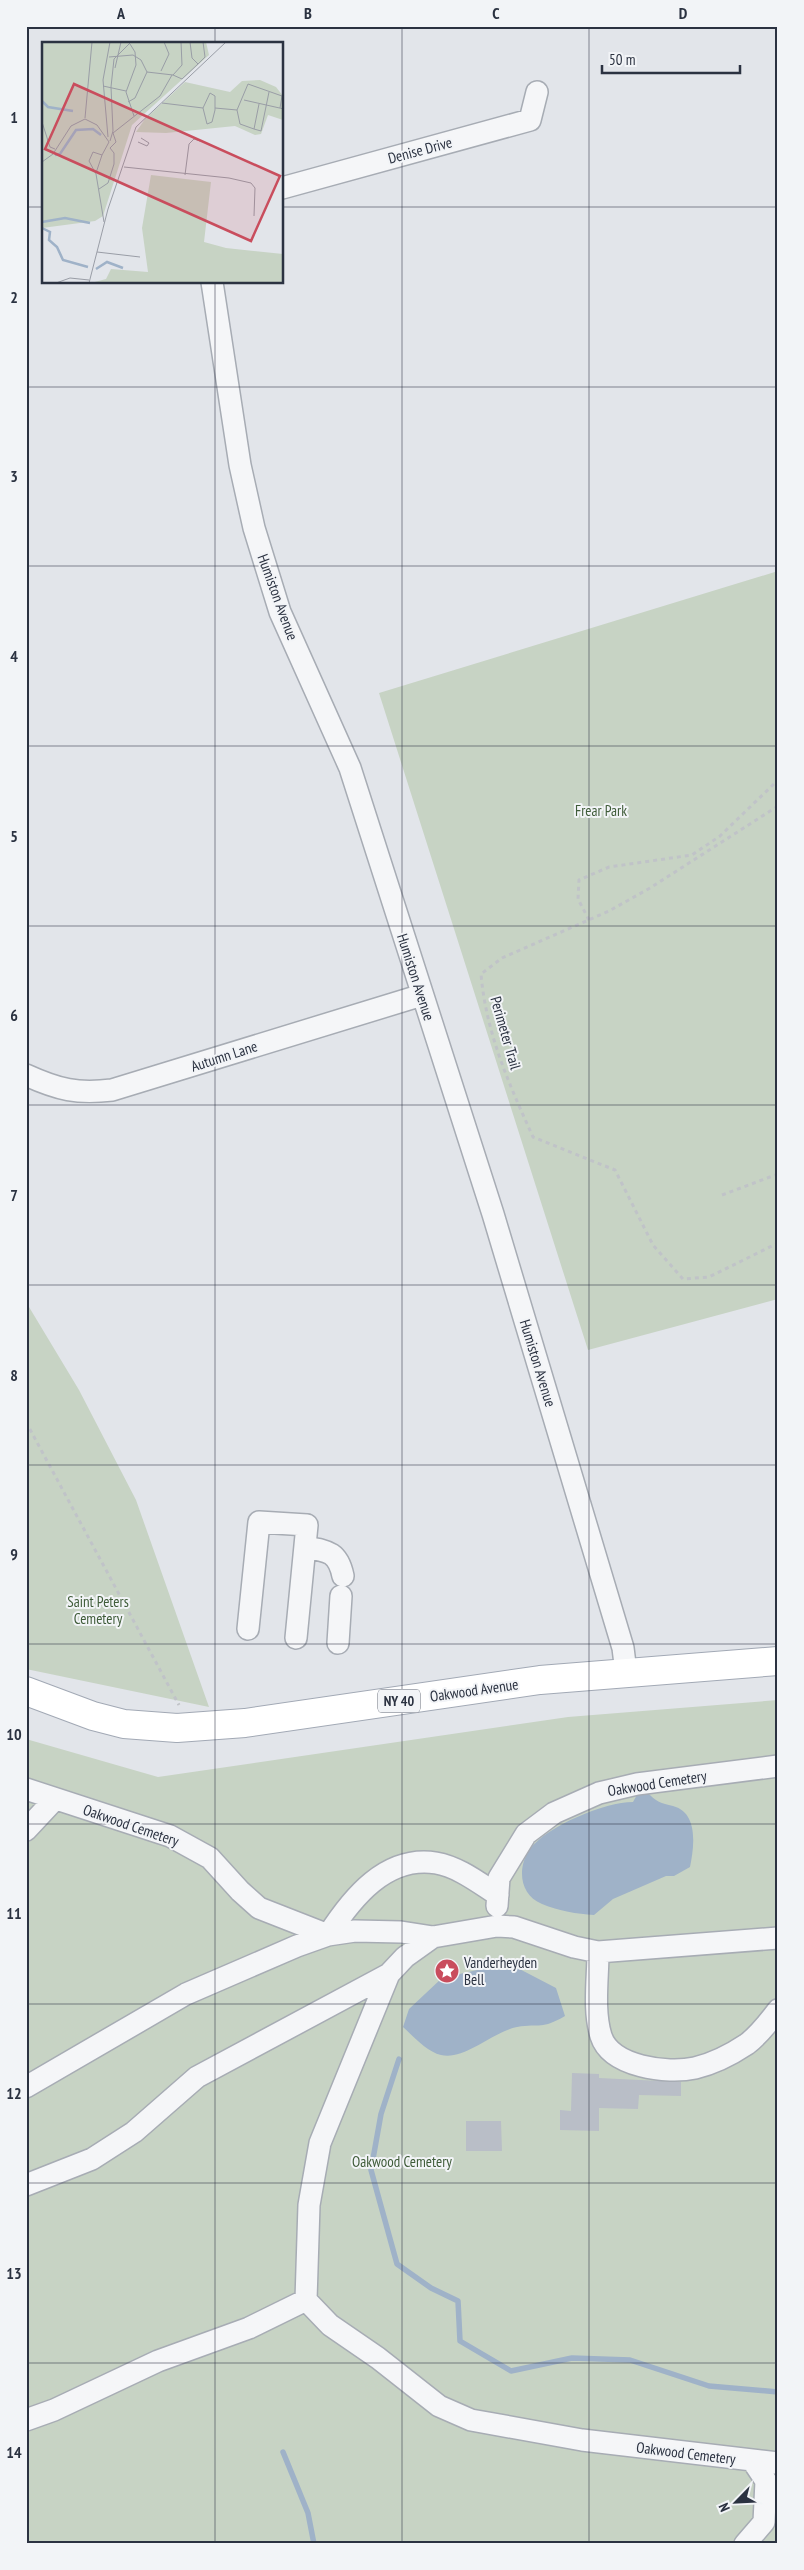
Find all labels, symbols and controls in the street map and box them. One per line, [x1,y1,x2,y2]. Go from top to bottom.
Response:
text: A [116,3,126,23]
text: B [304,3,312,23]
text: C [492,3,500,23]
text: D [679,3,688,23]
inset map [42,42,284,284]
scale bar [602,42,739,74]
text: 50 m [609,50,635,69]
text: 1 [10,107,18,127]
street label: Denise Drive [386,132,454,168]
text: 2 [10,287,18,307]
text: 3 [10,466,18,486]
street label: Humiston Avenue [254,551,302,643]
text: 4 [10,646,18,666]
park label: Frear Park [575,801,627,820]
text: 5 [10,826,18,846]
street label: Humiston Avenue [393,931,439,1023]
street label: Perimeter Trail [486,994,526,1072]
text: 6 [10,1005,18,1025]
street label: Autumn Lane [188,1036,260,1076]
text: 7 [10,1185,18,1205]
street label: Humiston Avenue [516,1317,560,1409]
text: 8 [10,1365,18,1385]
text: 9 [10,1544,18,1564]
park label: Saint Peters Cemetery [67,1592,129,1628]
street label: Oakwood Avenue [429,1674,519,1706]
road number: NY 40 [378,1690,420,1712]
text: 10 [6,1724,22,1744]
street label: Oakwood Cemetery [606,1766,708,1800]
street label: Oakwood Cemetery [81,1800,182,1850]
text: 11 [6,1903,22,1923]
place label: Vanderheyden Bell [463,1953,537,1989]
place icon: Vanderheyden Bell [434,1958,460,1984]
text: 12 [6,2083,22,2103]
park label: Oakwood Cemetery [352,2152,452,2171]
text: 13 [6,2263,22,2283]
street label: Oakwood Cemetery [635,2437,737,2469]
text: 14 [6,2442,22,2462]
north arrow [712,2478,762,2528]
text: N [714,2500,734,2514]

